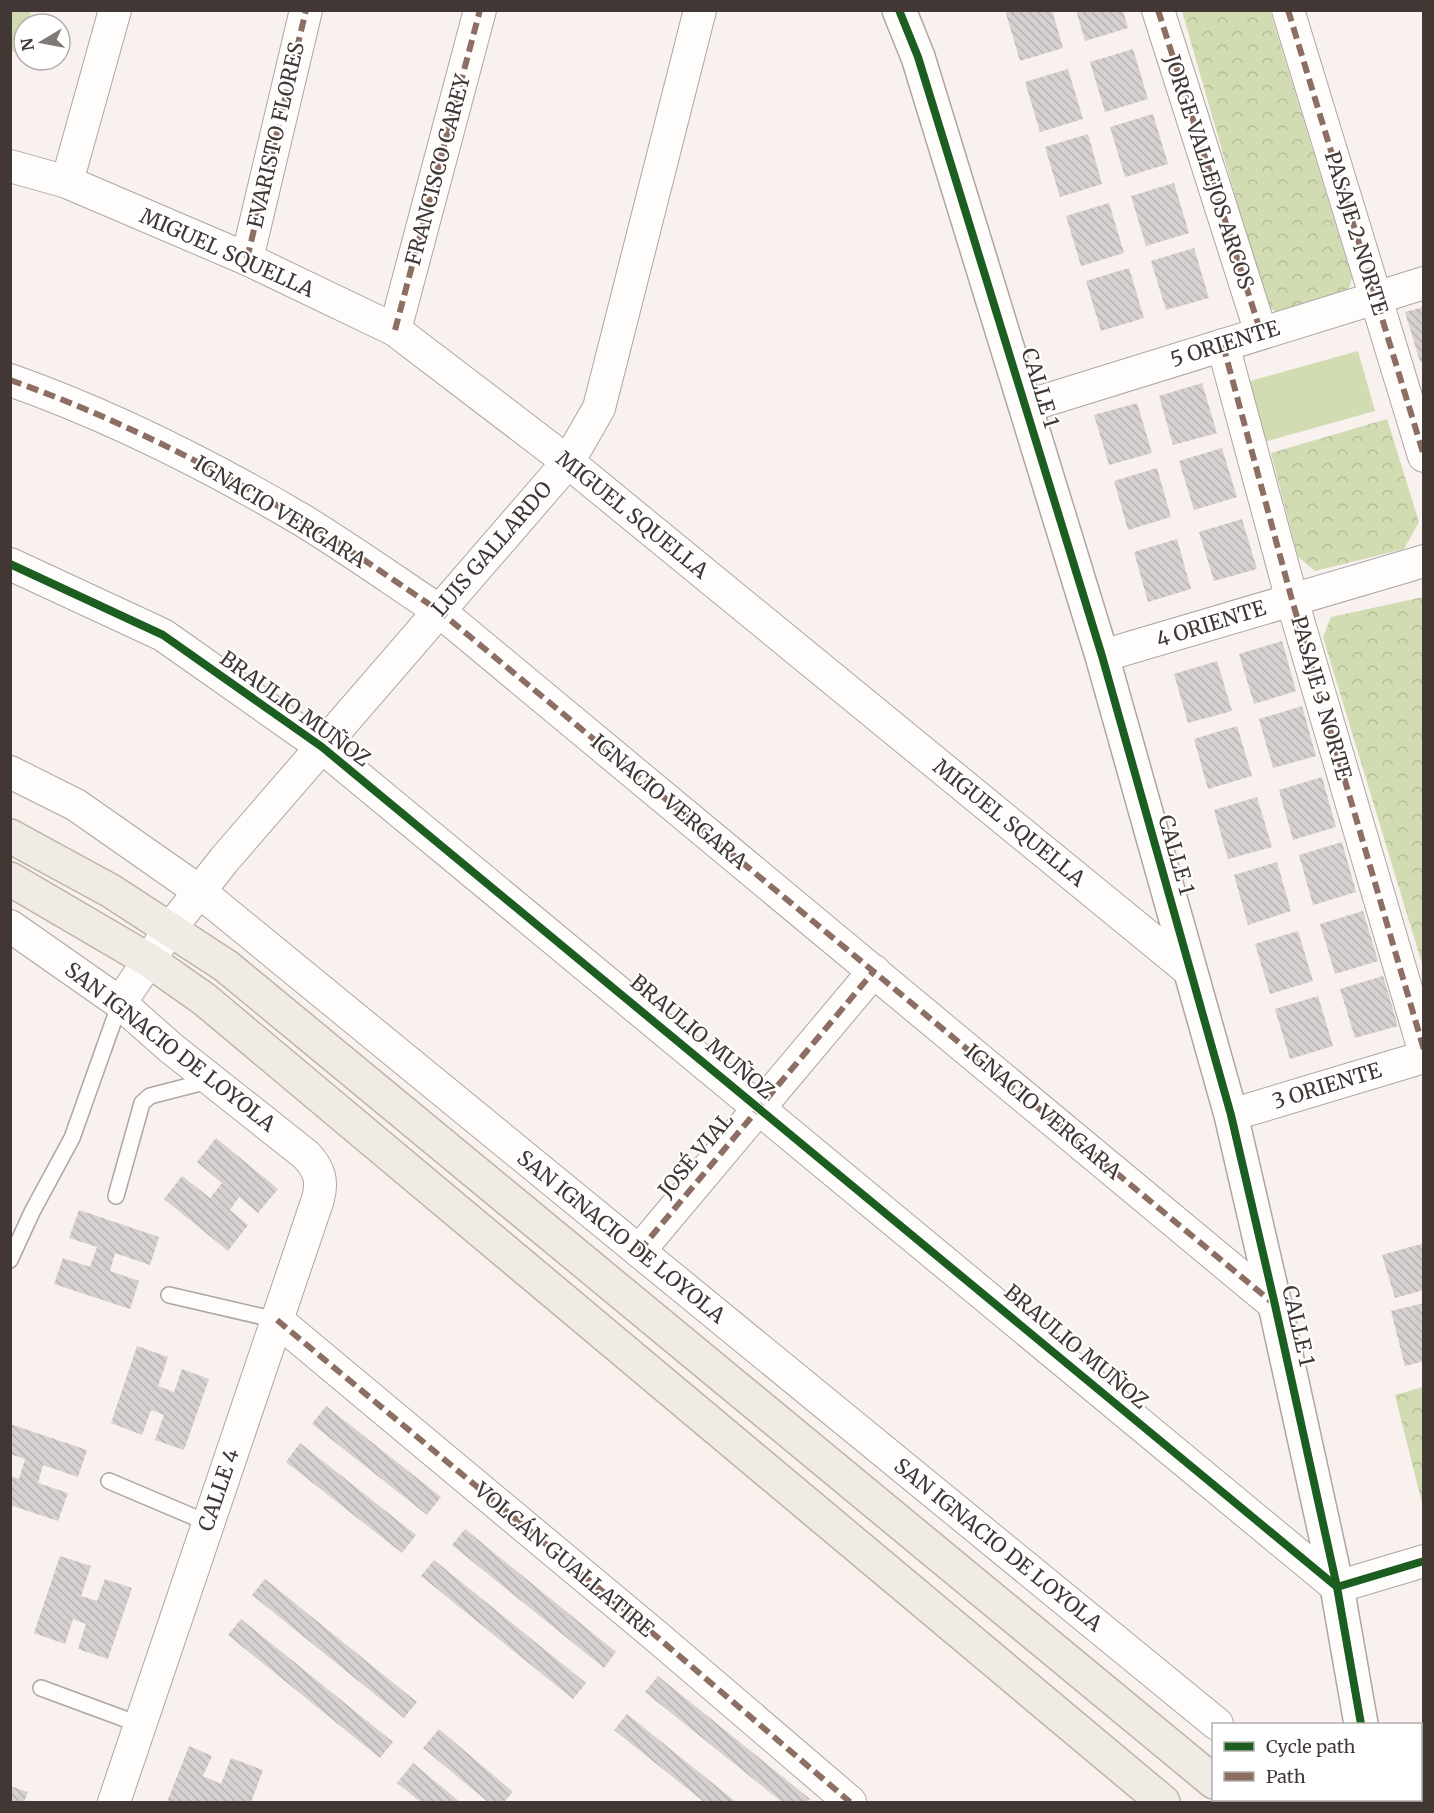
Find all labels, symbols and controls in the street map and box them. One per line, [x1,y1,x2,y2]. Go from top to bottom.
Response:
north arrow [12,12,72,72]
text: N [16,36,38,53]
street label: EVARISTO FLORES [241,39,310,231]
street label: JORGE VALLEJOS ARCOS [1158,50,1260,293]
street label: FRANCISCO CAREY [399,71,476,268]
street label: PASAJE 2 NORTE [1319,148,1394,319]
street label: MIGUEL SQUELLA [136,202,319,303]
street label: 5 ORIENTE [1167,314,1283,373]
street label: CALLE 1 [1016,345,1065,431]
street label: MIGUEL SQUELLA [551,445,714,584]
street label: IGNACIO VERGARA [189,449,371,574]
street label: LUIS GALLARDO [426,476,558,622]
street label: 4 ORIENTE [1153,594,1270,653]
street label: PASAJE 3 NORTE [1285,613,1358,784]
street label: BRAULIO MUÑOZ [215,645,376,772]
street label: IGNACIO VERGARA [586,728,753,875]
street label: MIGUEL SQUELLA [928,753,1091,892]
street label: CALLE 1 [1152,812,1201,898]
street label: SAN IGNACIO DE LOYOLA [60,956,281,1137]
street label: BRAULIO MUÑOZ [625,969,780,1105]
street label: IGNACIO VERGARA [960,1038,1127,1185]
street label: 3 ORIENTE [1269,1056,1385,1115]
street label: JOSÉ VIAL [651,1106,739,1204]
street label: SAN IGNACIO DE LOYOLA [512,1144,731,1329]
street label: BRAULIO MUÑOZ [999,1279,1154,1415]
street label: CALLE 1 [1276,1283,1321,1369]
street label: CALLE 4 [192,1445,245,1535]
street label: SAN IGNACIO DE LOYOLA [889,1452,1108,1637]
street label: VOLCÁN GUALLATIRE [468,1475,661,1643]
legend [1212,1723,1422,1801]
text: Cycle path [1266,1735,1356,1758]
text: Path [1266,1765,1306,1788]

